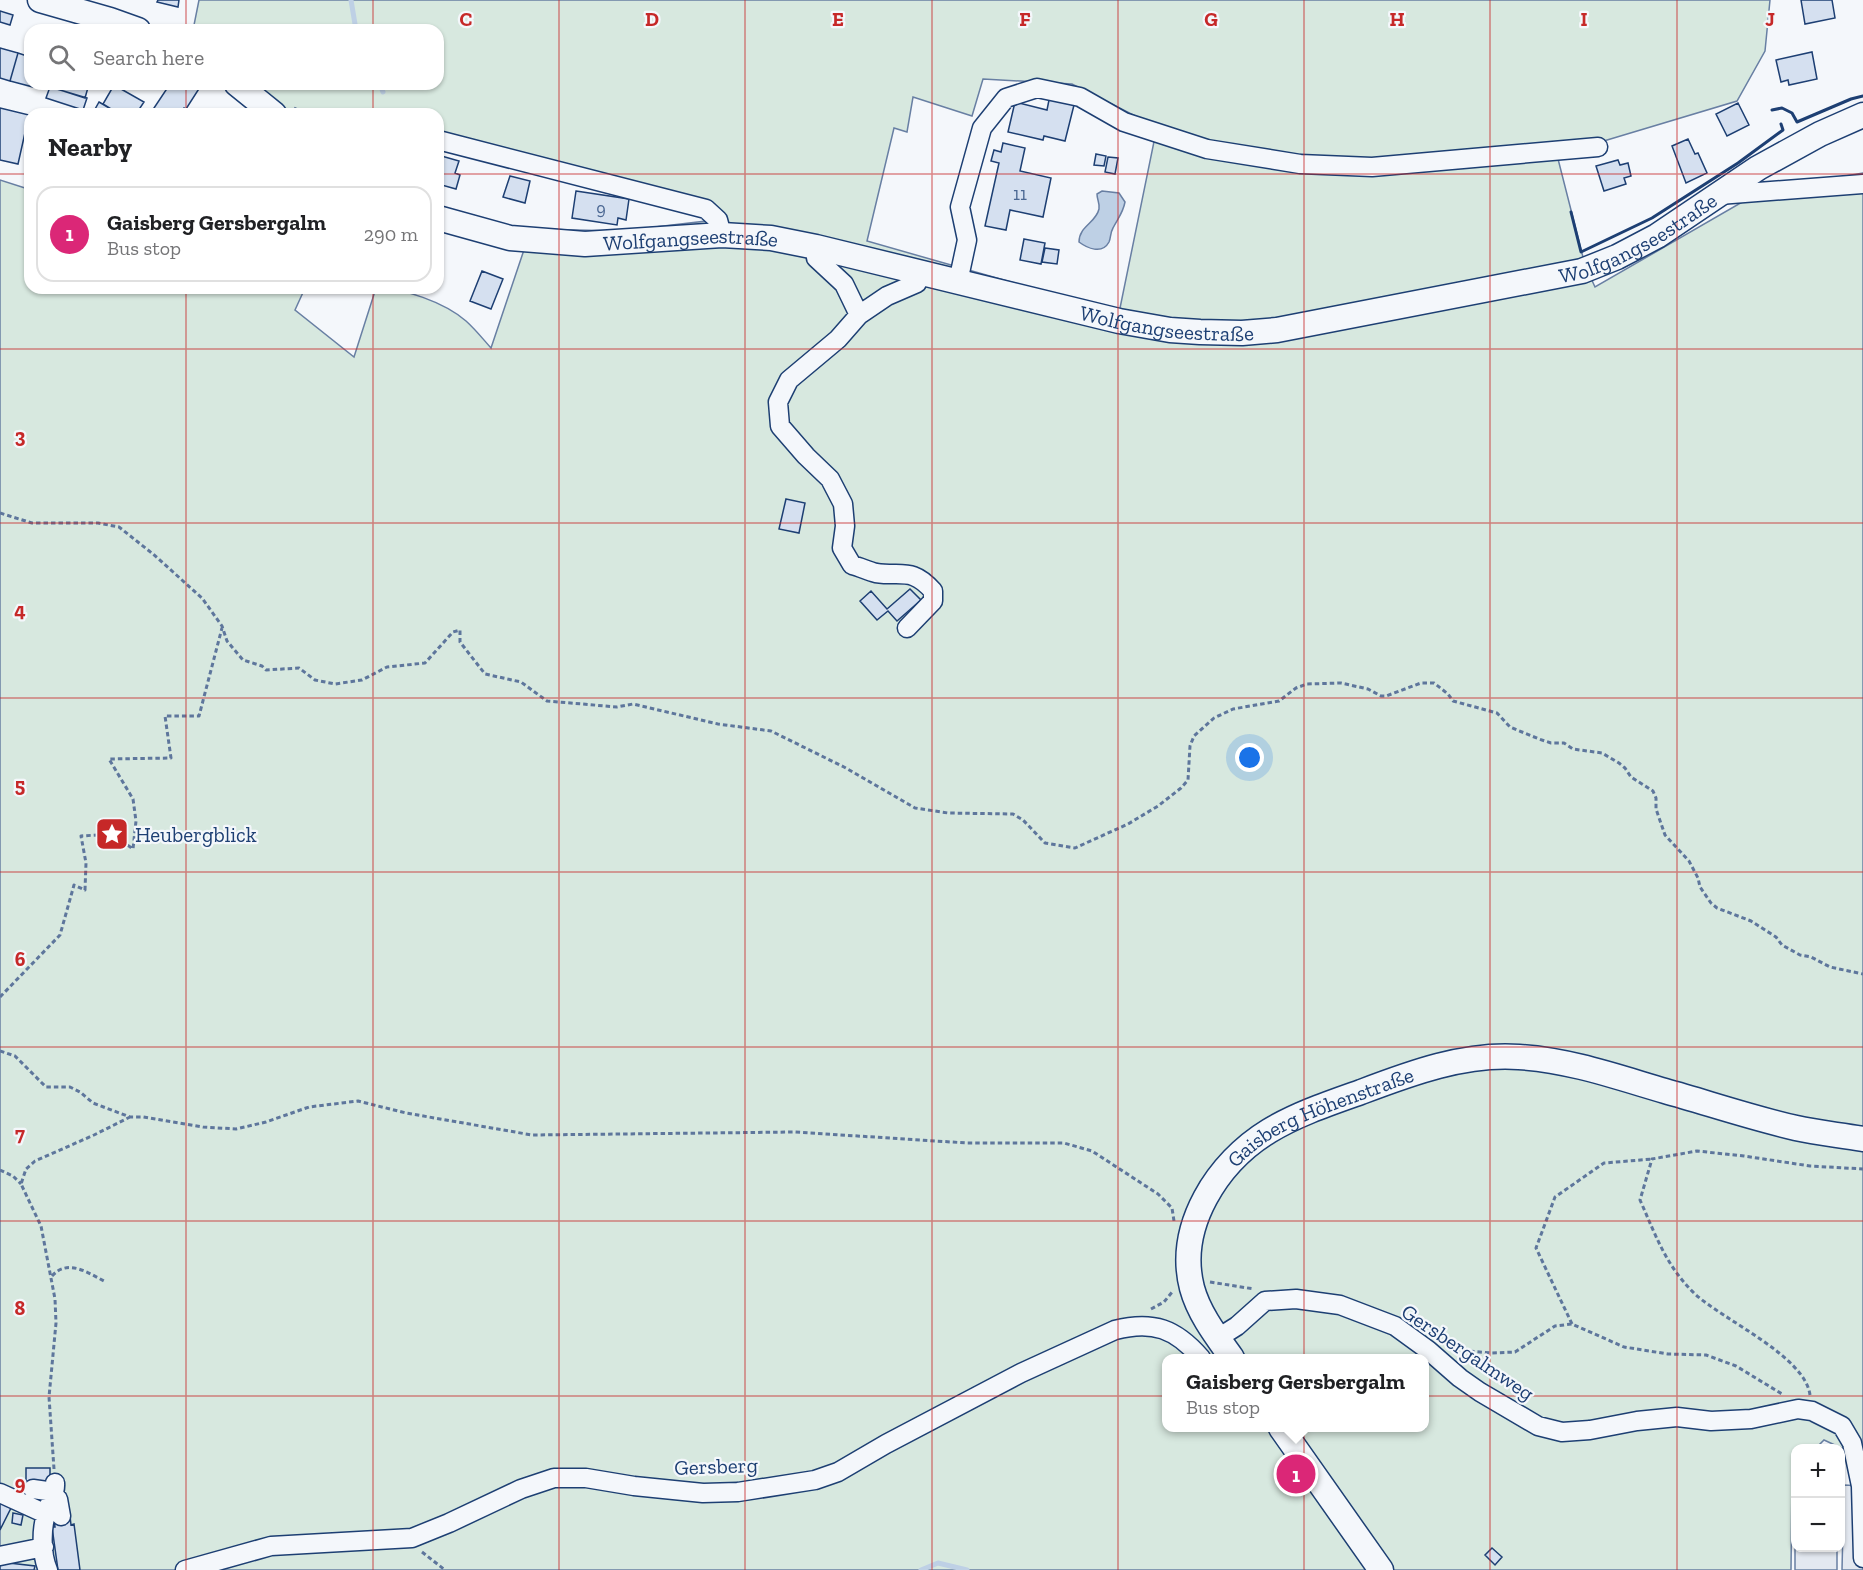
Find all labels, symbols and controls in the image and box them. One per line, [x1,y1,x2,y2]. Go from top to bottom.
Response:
text: C [460,7,473,31]
text: D [645,7,659,31]
text: E [832,7,844,31]
text: F [1019,7,1031,31]
text: G [1204,7,1218,31]
text: H [1389,7,1405,31]
text: I [1580,7,1588,31]
text: J [1765,7,1775,31]
search box [24,24,444,90]
icon: search [45,41,78,74]
text: Search here [93,44,204,71]
text: Nearby [48,131,132,163]
house number: 11 [1013,183,1027,205]
street label: Wolfgangseestraße [1557,187,1721,288]
house number: 9 [596,198,606,220]
text: Gaisberg Gersbergalm [107,209,326,236]
text: 1 [65,222,74,246]
text: 290 m [364,222,418,246]
street label: Wolfgangseestraße [603,222,781,255]
text: Bus stop [107,236,181,260]
street label: Wolfgangseestraße [1077,299,1255,346]
text: 3 [15,424,26,448]
text: 4 [14,598,26,622]
your location [1235,743,1264,772]
text: 5 [15,773,25,797]
place icon: Heubergblick [94,816,130,852]
place label: Heubergblick [135,822,257,847]
text: 6 [15,947,26,971]
street label: Gaisberg Höhenstraße [1221,1061,1417,1172]
text: 7 [15,1122,25,1146]
text: 8 [15,1296,26,1320]
street label: Gersbergalmweg [1397,1298,1539,1406]
popup [1162,1354,1429,1432]
text: Gaisberg Gersbergalm [1186,1368,1405,1395]
text: Bus stop [1186,1395,1260,1419]
map controls [1791,1444,1845,1552]
button: + [1791,1444,1845,1498]
street label: Gersberg [674,1452,759,1480]
pin: 1 [1276,1452,1316,1496]
text: 9 [15,1471,26,1495]
button: − [1791,1498,1845,1552]

